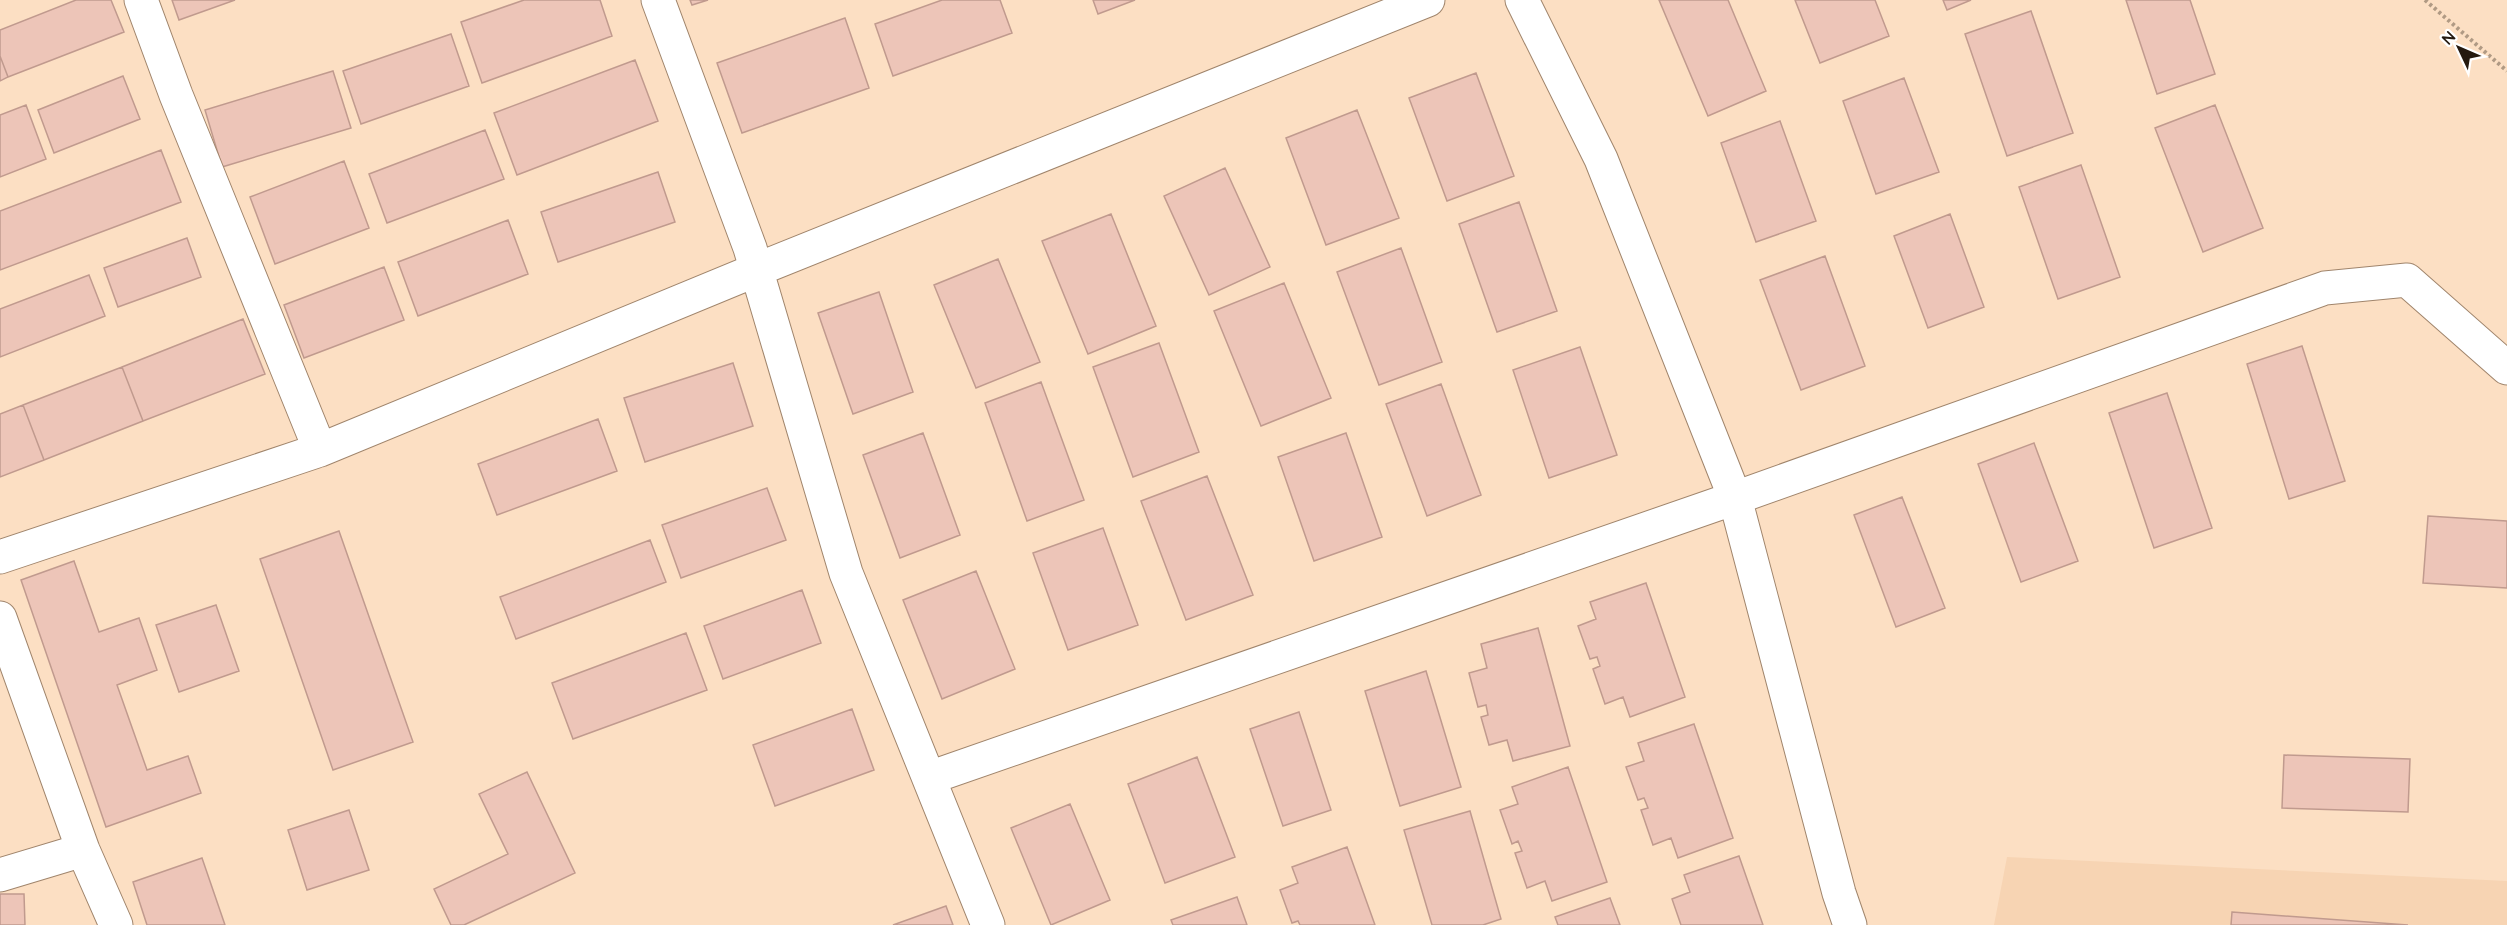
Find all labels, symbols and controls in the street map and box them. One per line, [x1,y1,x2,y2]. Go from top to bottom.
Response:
north arrow [2429,18,2489,78]
text: N [2437,26,2459,49]

